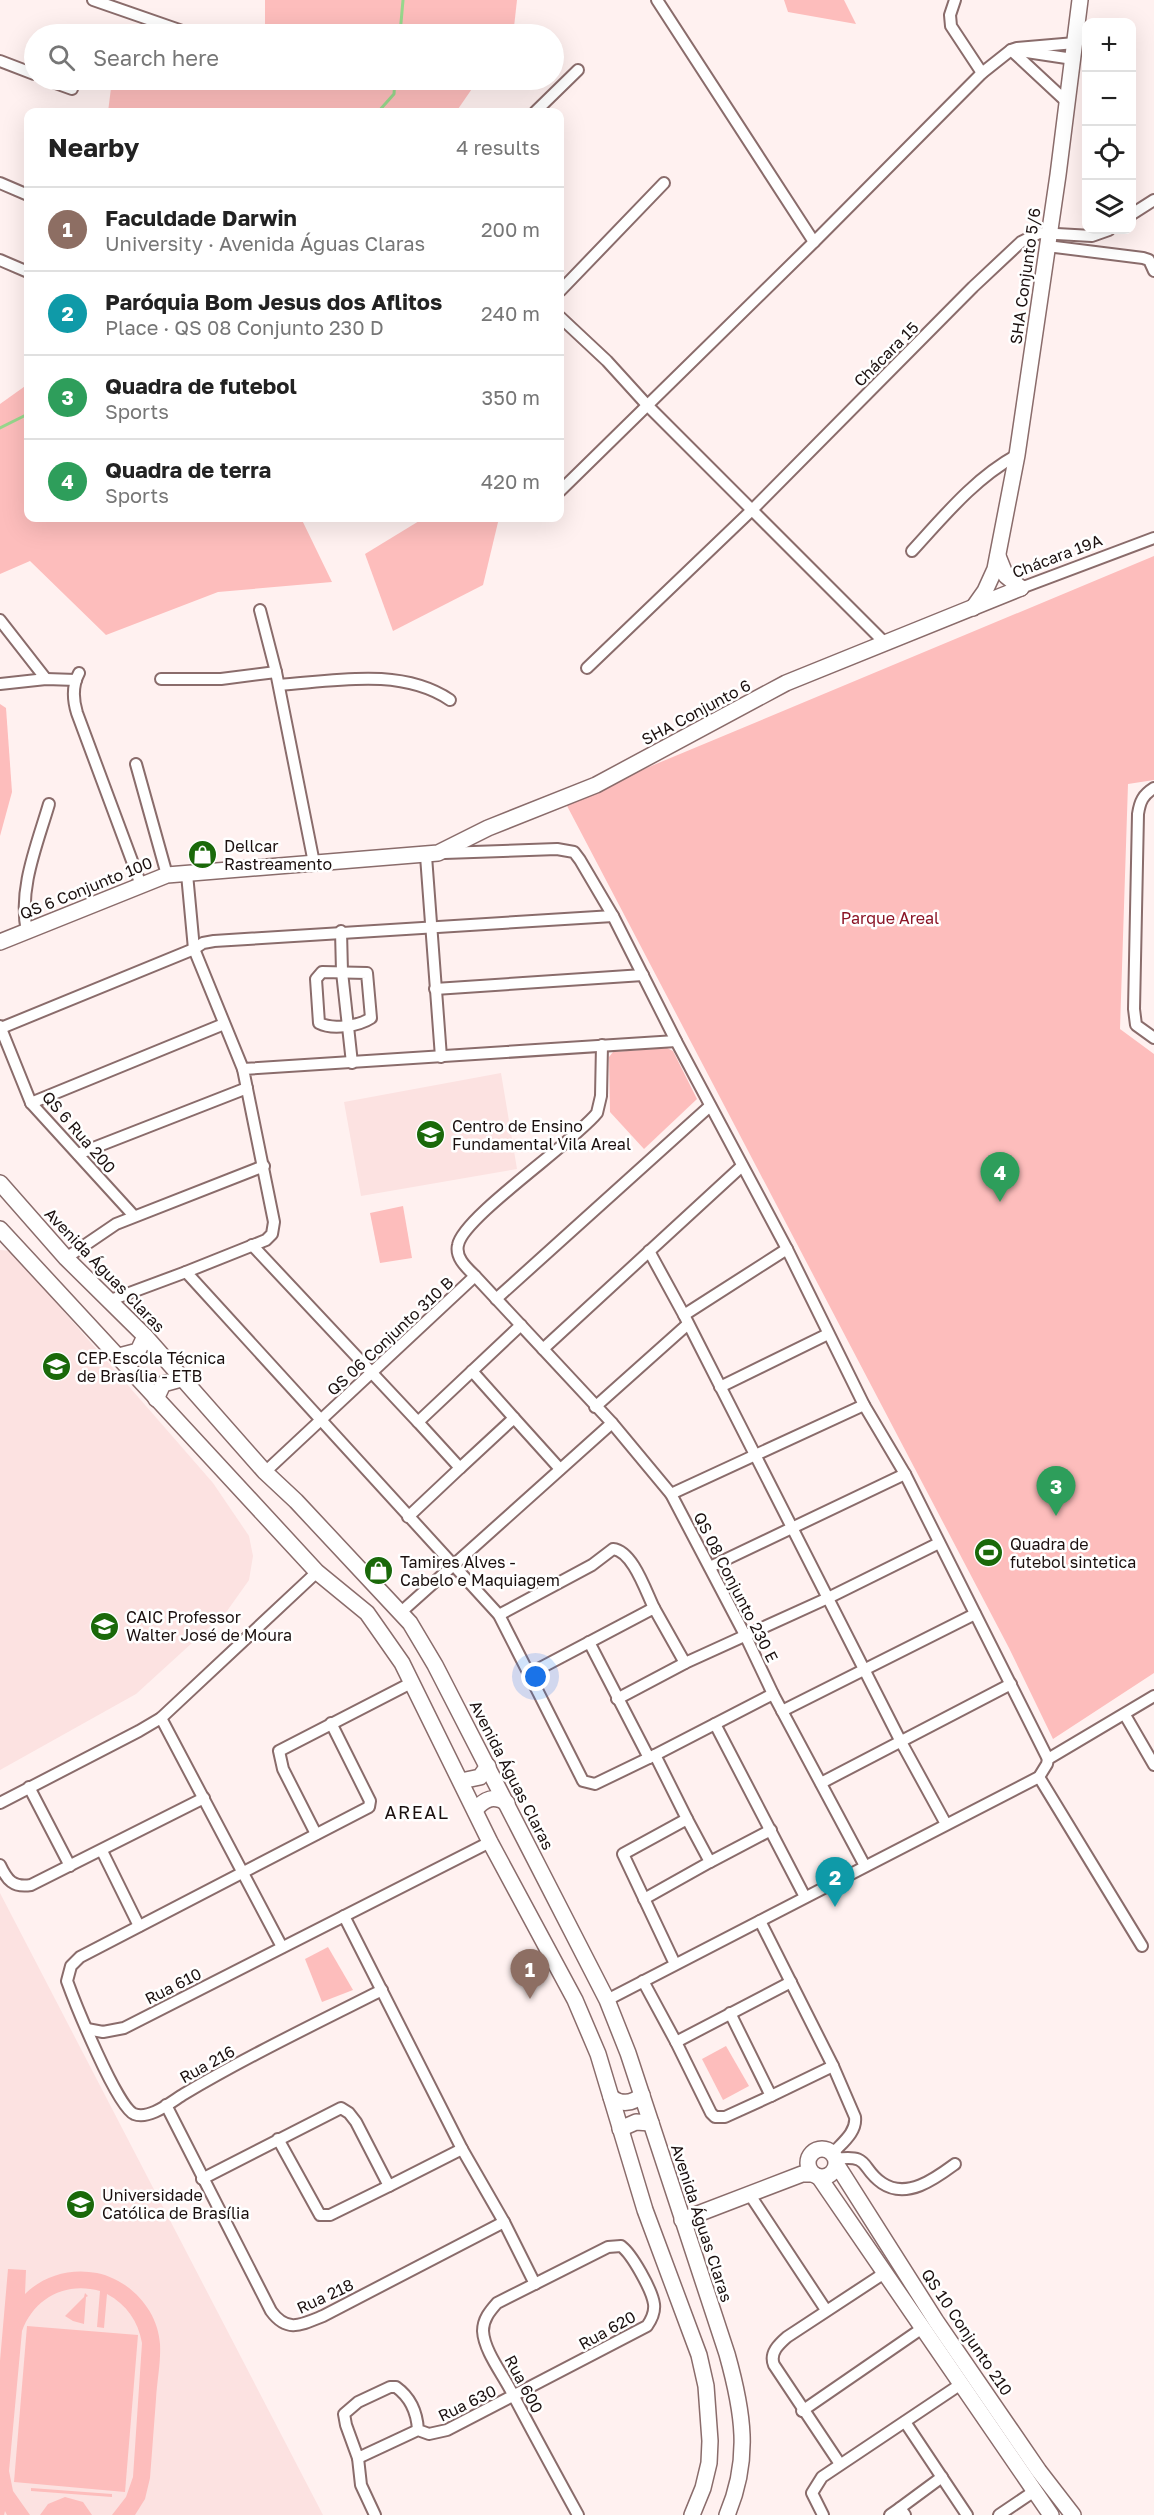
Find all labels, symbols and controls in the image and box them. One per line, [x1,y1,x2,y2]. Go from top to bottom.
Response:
map controls [1082,18,1136,234]
button: + [1082,18,1136,72]
search box [24,24,564,90]
icon: search [45,41,78,74]
text: Search here [93,44,219,71]
button: − [1082,72,1136,126]
button: locate [1082,126,1136,180]
text: Nearby [48,132,139,163]
text: 4 results [456,135,540,159]
button: layers [1082,180,1136,234]
text: Faculdade Darwin [105,204,297,231]
street label: SHA Conjunto 5/6 [1006,206,1044,346]
text: 1 [62,217,73,241]
text: 200 m [481,217,540,241]
text: University · Avenida Águas Claras [105,231,425,255]
text: Paróquia Bom Jesus dos Aflitos [105,288,442,315]
text: 2 [61,301,74,325]
text: 240 m [481,301,540,325]
text: Place · QS 08 Conjunto 230 D [105,315,384,339]
street label: Chácara 15 [849,317,923,391]
text: Quadra de futebol [105,372,297,399]
text: 3 [61,385,74,409]
text: 350 m [482,385,540,409]
text: Sports [105,399,169,423]
text: Quadra de terra [105,456,271,483]
text: 4 [61,469,74,493]
text: 420 m [481,469,540,493]
text: Sports [105,483,169,507]
street label: Chácara 19A [1009,530,1105,582]
street label: SHA Conjunto 6 [638,675,754,749]
place label: Dellcar Rastreamento [224,836,332,874]
shop icon: Dellcar Rastreamento [187,839,219,871]
street label: QS 6 Conjunto 100 [17,852,155,924]
park label: Parque Areal [841,908,939,928]
street label: QS 6 Rua 200 [38,1087,120,1177]
place label: Centro de Ensino Fundamental Vila Areal [452,1116,631,1154]
school or university icon: Centro de Ensino Fundamental Vila Areal [415,1119,447,1151]
pin: 4 [980,1152,1020,1202]
street label: Avenida Águas Claras [41,1204,169,1336]
street label: QS 06 Conjunto 310 B [323,1272,457,1400]
place label: CEP Escola Técnica de Brasília - ETB [77,1348,225,1386]
school or university icon: CEP Escola Técnica de Brasília - ETB [40,1351,72,1383]
pin: 3 [1036,1466,1076,1516]
street label: QS 08 Conjunto 230 E [689,1508,783,1666]
place label: Quadra de futebol sintetica [1010,1534,1136,1572]
sports icon: Quadra de futebol sintetica [973,1537,1005,1569]
place label: Tamires Alves - Cabelo e Maquiagem [400,1552,560,1590]
shop icon: Tamires Alves - Cabelo e Maquiagem [363,1555,395,1587]
place label: CAIC Professor Walter José de Moura [126,1607,292,1645]
school or university icon: CAIC Professor Walter José de Moura [89,1610,121,1642]
your location [521,1662,550,1691]
street label: Avenida Águas Claras [466,1697,558,1853]
district label: AREAL [384,1801,450,1823]
pin: 2 [816,1858,854,1907]
pin: 1 [510,1950,550,1999]
street label: Rua 610 [141,1963,205,2009]
street label: Rua 216 [176,2041,238,2087]
street label: Avenida Águas Claras [667,2141,737,2305]
place label: Universidade Católica de Brasília [102,2185,249,2223]
school or university icon: Universidade Católica de Brasília [65,2188,97,2220]
street label: QS 10 Conjunto 210 [917,2265,1017,2399]
street label: Rua 218 [294,2274,356,2318]
street label: Rua 620 [575,2306,639,2354]
street label: Rua 600 [500,2352,548,2416]
street label: Rua 630 [435,2380,499,2426]

